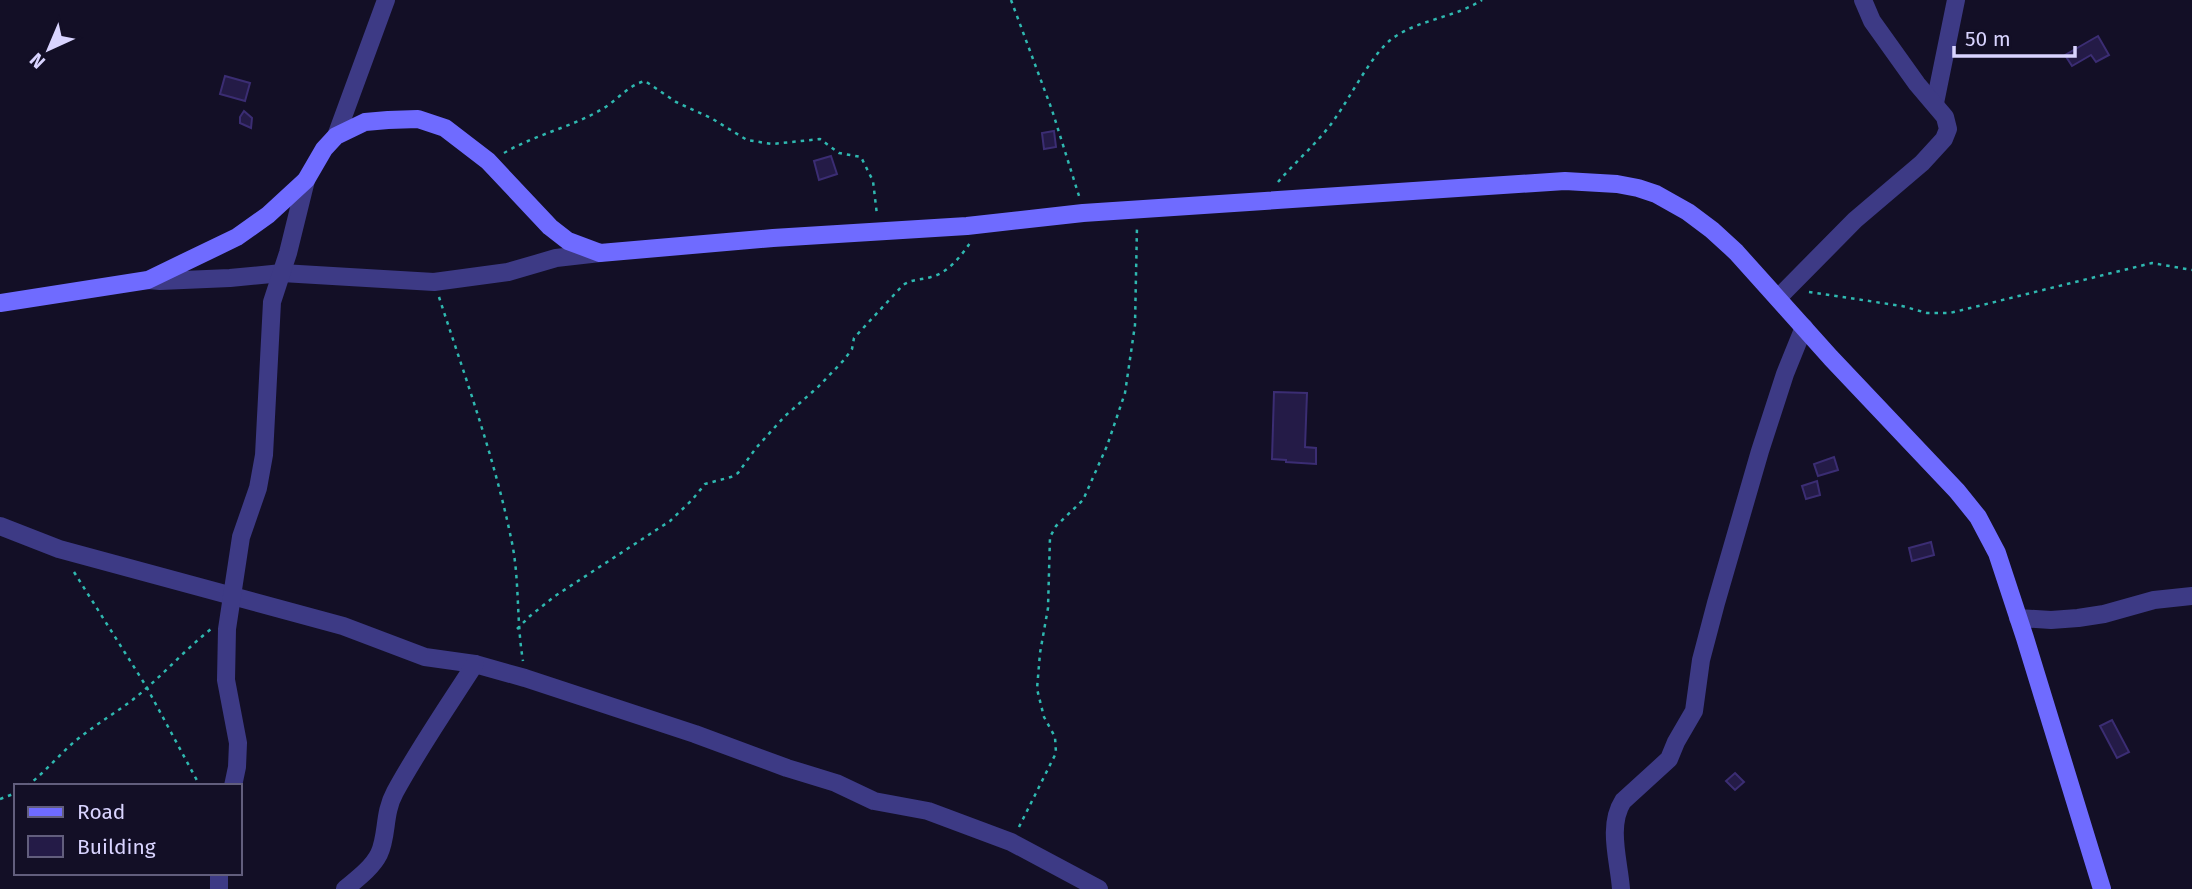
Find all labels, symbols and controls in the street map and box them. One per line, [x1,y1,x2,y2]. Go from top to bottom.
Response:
north arrow [14,14,84,84]
scale bar [1954,14,2075,58]
text: 50 m [1965,26,2011,52]
text: N [25,48,50,74]
legend [14,784,242,875]
text: Road [77,799,125,825]
text: Building [77,834,156,860]

